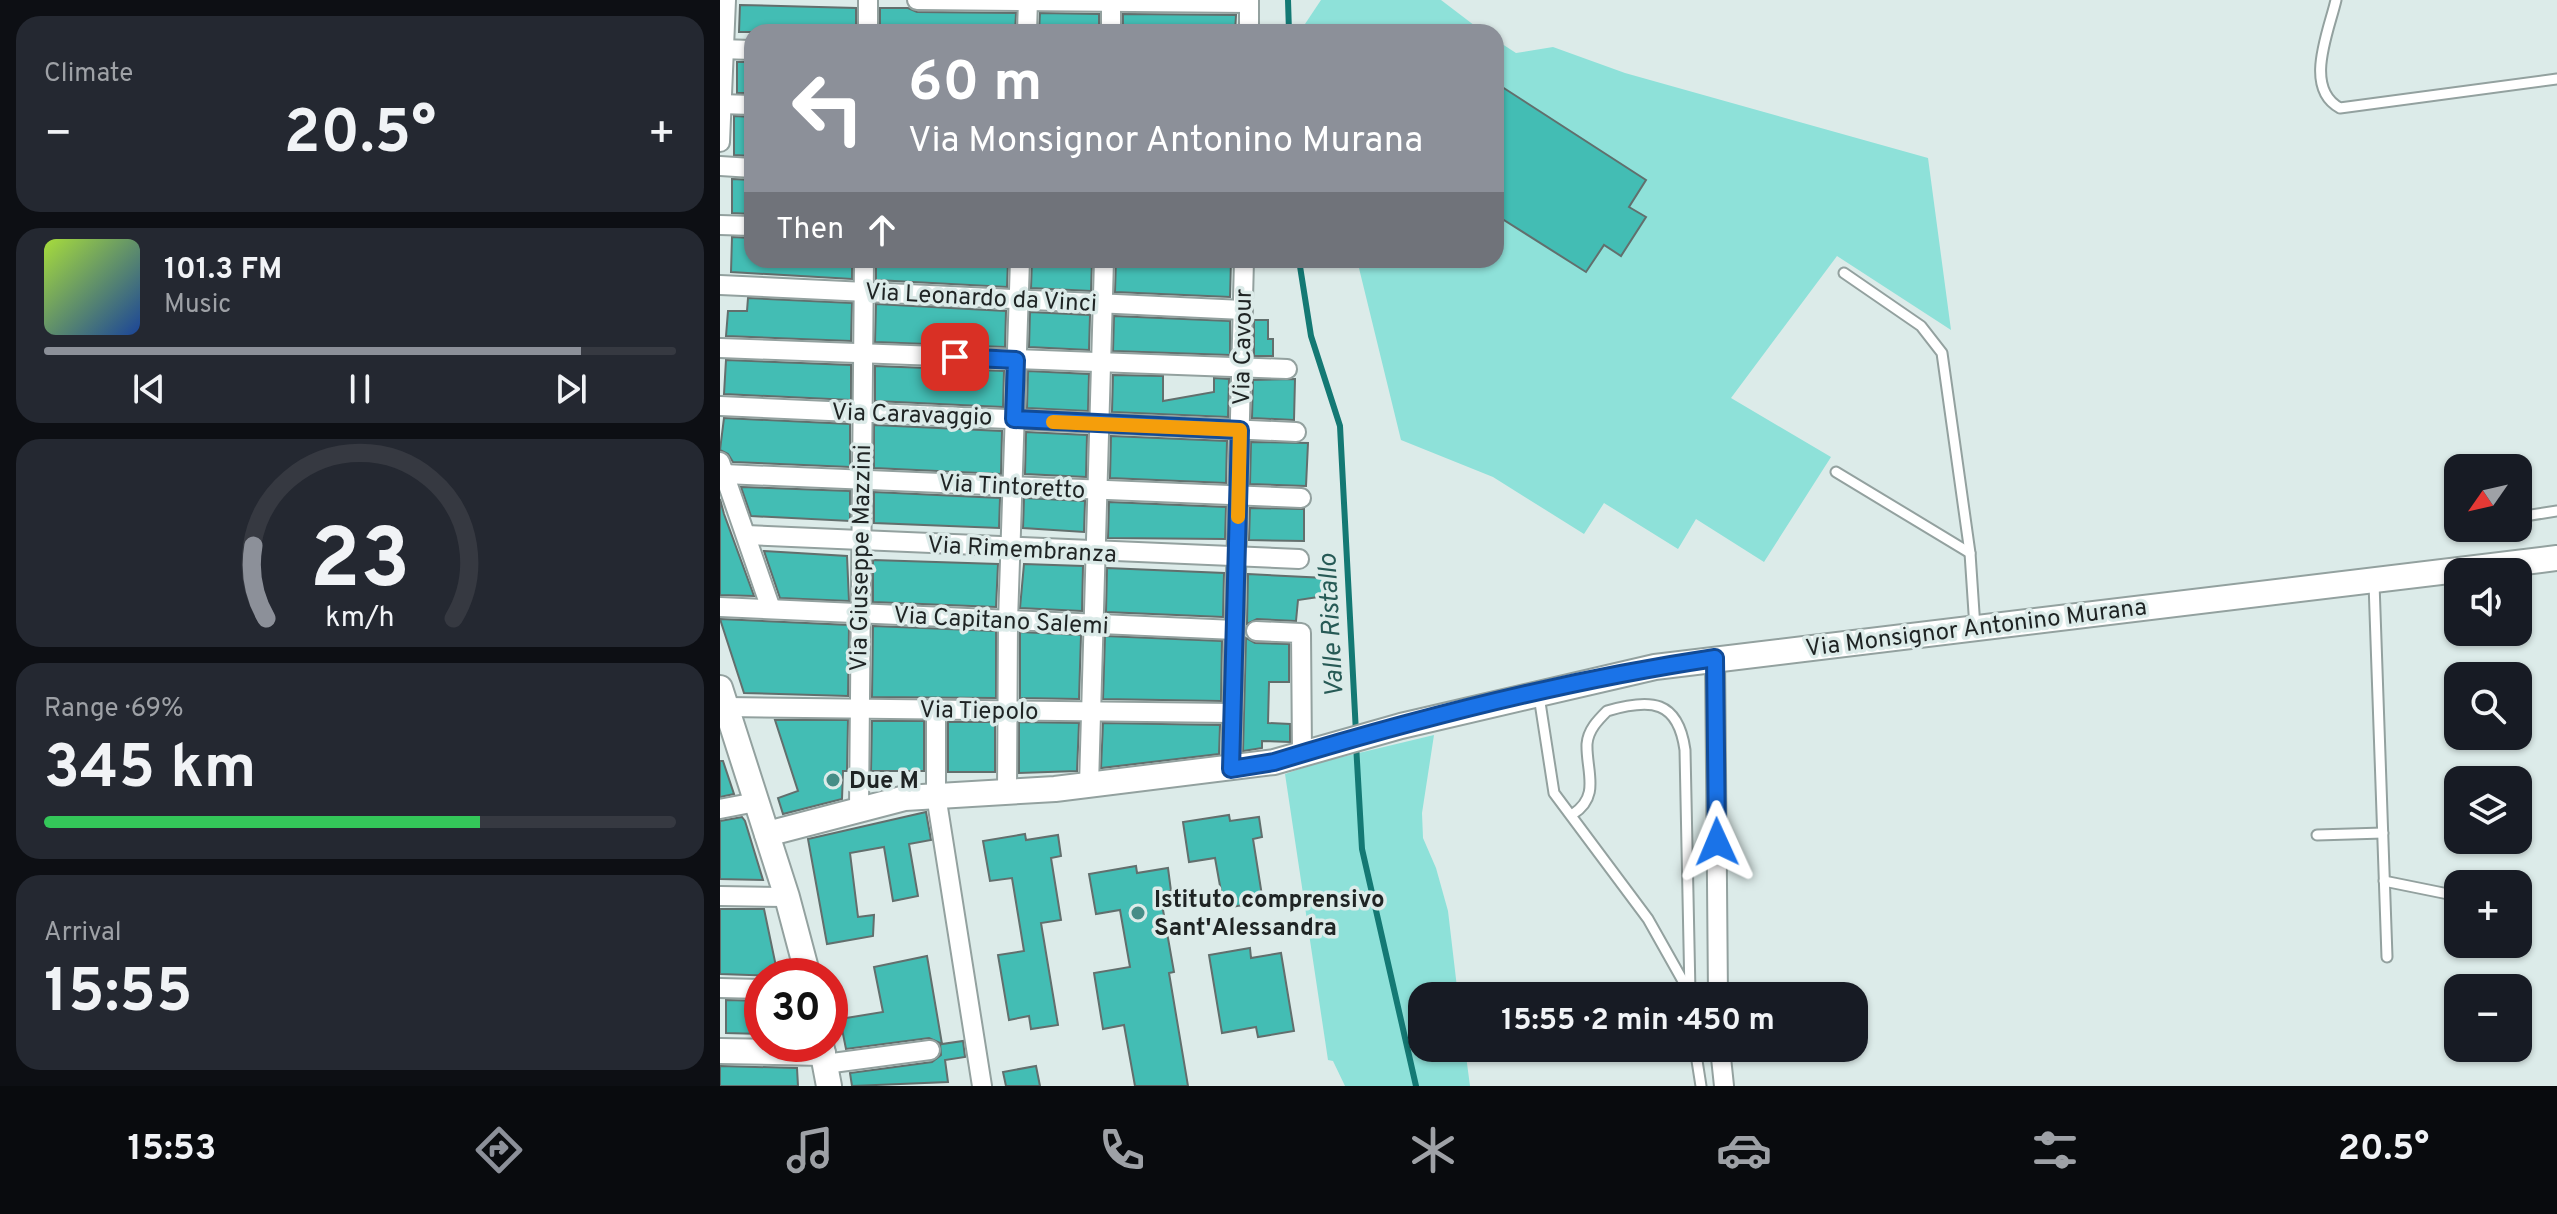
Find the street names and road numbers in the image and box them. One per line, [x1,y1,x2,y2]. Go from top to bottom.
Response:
street label: Via Leonardo da Vinci [864,278,1098,320]
street label: Via Cavour [1228,288,1260,406]
street label: Via Caravaggio [831,398,993,434]
street label: Via Giuseppe Mazzini [845,444,879,672]
street label: Via Tintoretto [938,469,1086,507]
street label: Via Rimembranza [926,531,1117,571]
street label: Via Monsignor Antonino Murana [1804,593,2149,665]
street label: Via Capitano Salemi [892,601,1109,643]
street label: Via Tiepolo [919,696,1039,728]

